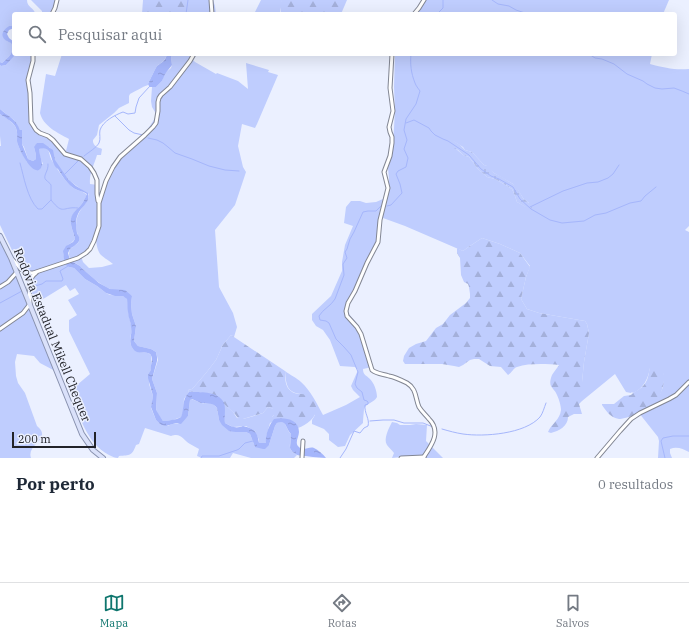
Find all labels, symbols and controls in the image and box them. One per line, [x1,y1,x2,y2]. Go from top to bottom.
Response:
search box [12,12,677,56]
icon: search [26,23,48,45]
text: Pesquisar aqui [58,25,162,44]
street label: Rodovia Estadual Mikell Chequer [11,246,94,424]
scale bar [12,430,96,449]
text: 200 m [18,432,51,446]
text: Por perto [16,473,95,495]
text: 0 resultados [598,476,673,493]
tab: Mapa [100,592,128,630]
tab: Rotas [328,592,357,630]
tab: Salvos [556,592,589,630]

